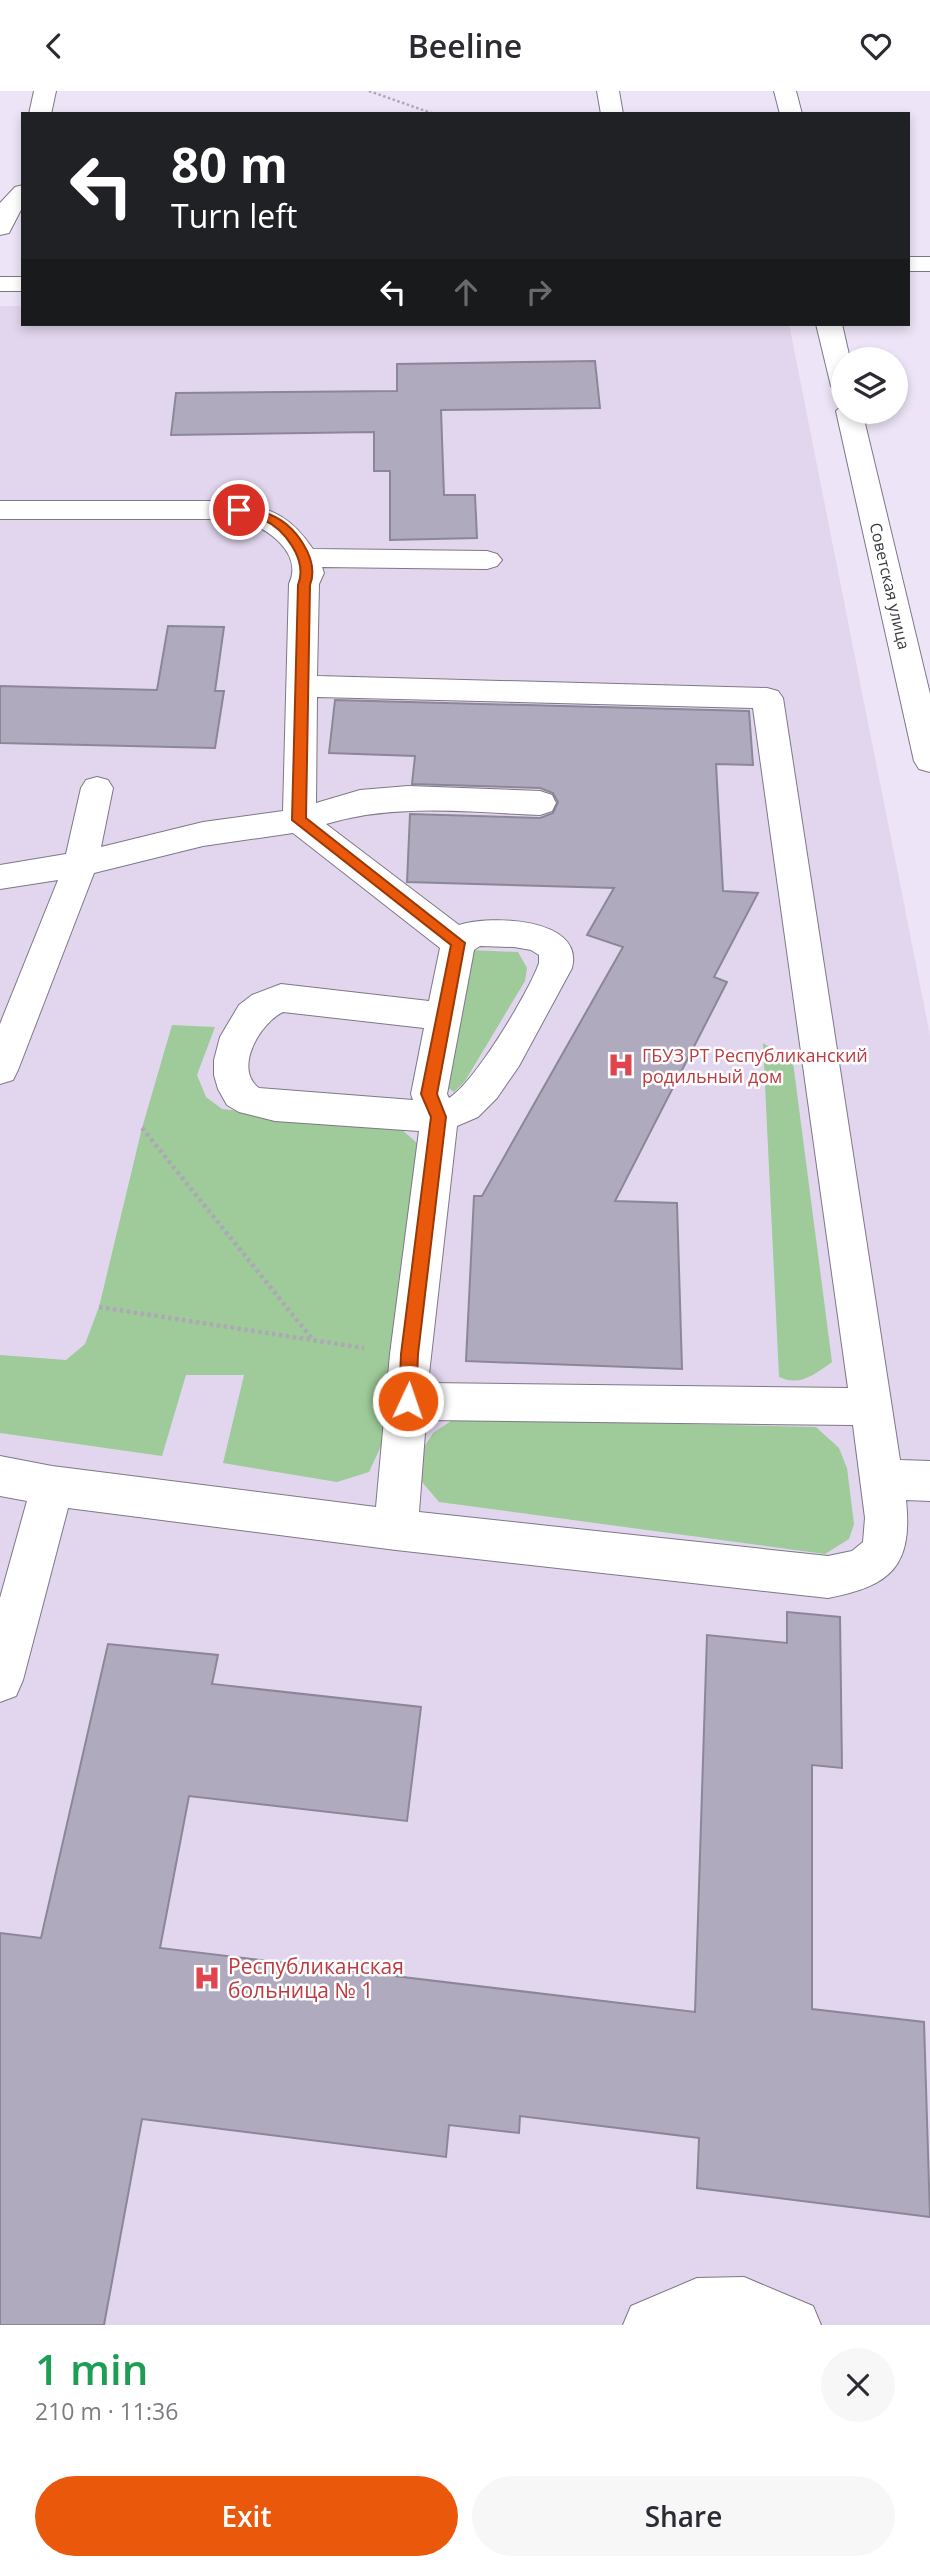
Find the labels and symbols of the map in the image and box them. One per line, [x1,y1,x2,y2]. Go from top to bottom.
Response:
pin [209,480,269,540]
street label: Советская улица [865,520,915,652]
place label: ГБУЗ РТ Республиканский родильный дом [642,1043,868,1088]
hospital icon: ГБУЗ РТ Республиканский родильный дом [606,1050,636,1080]
position arrow [371,1364,445,1438]
place label: Республиканская больница № 1 [228,1952,404,2004]
hospital icon: Республиканская больница № 1 [192,1963,222,1993]

